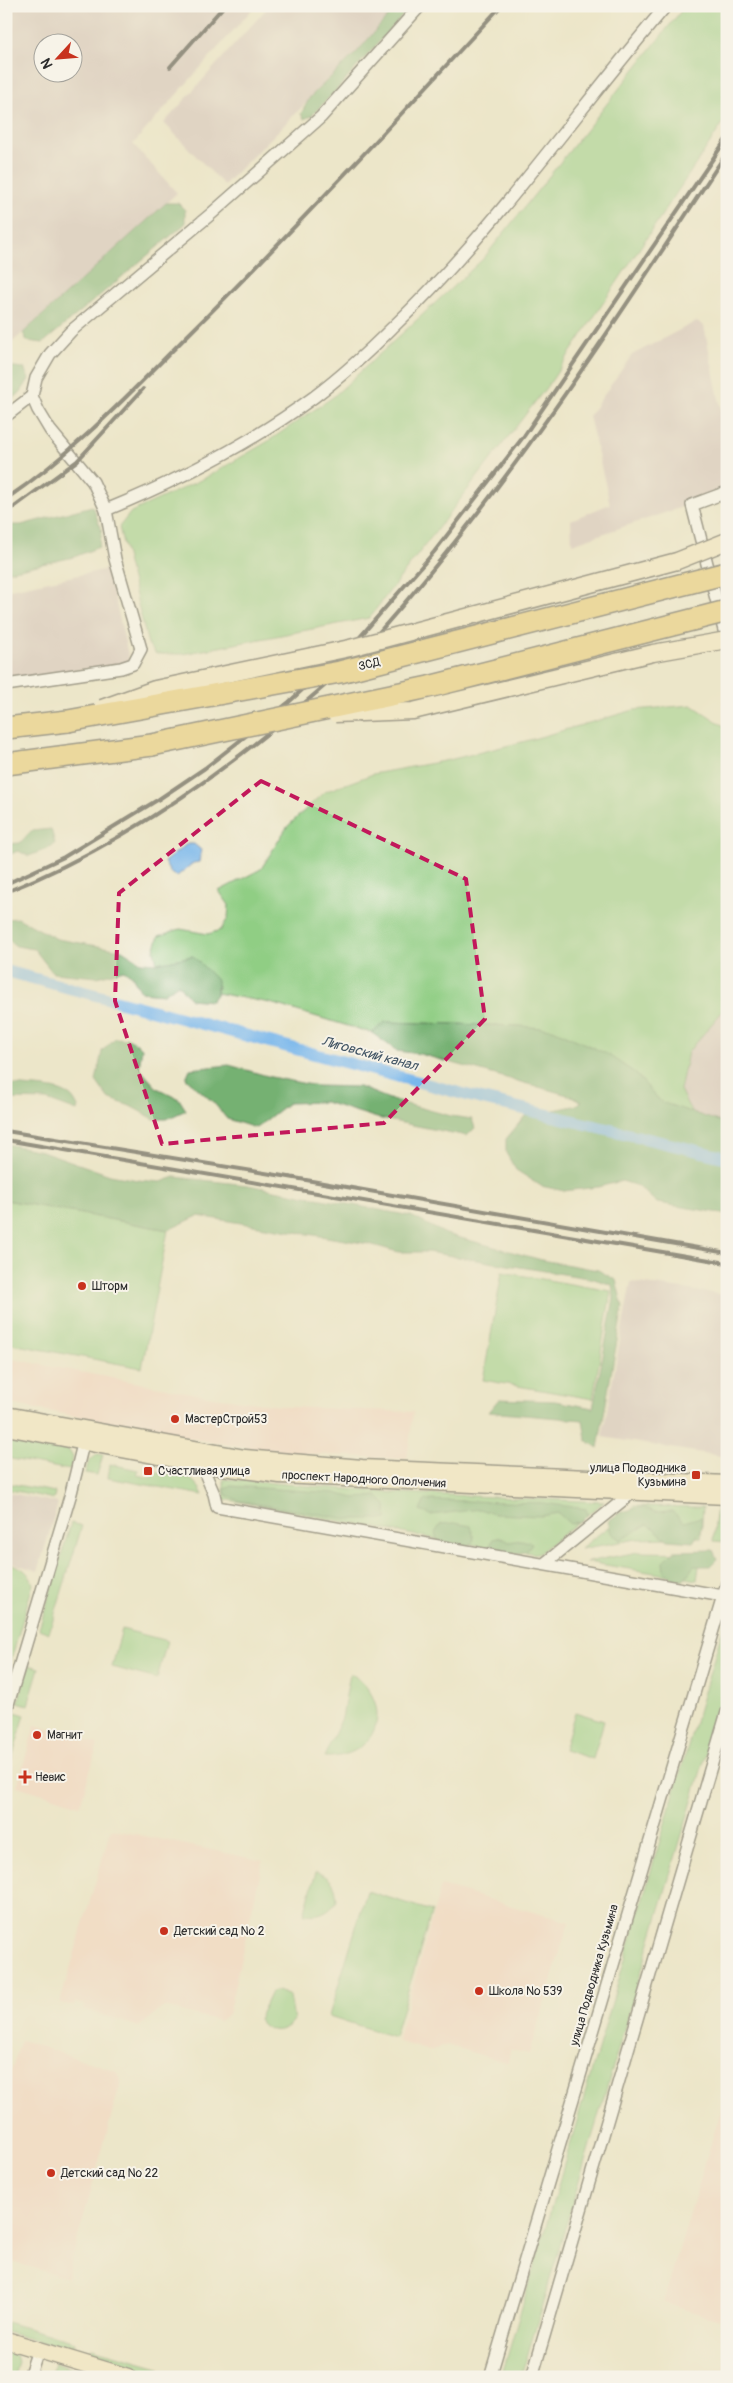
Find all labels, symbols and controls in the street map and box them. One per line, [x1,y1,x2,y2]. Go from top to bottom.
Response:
north arrow [32,32,82,82]
text: N [37,55,56,71]
street label: ЗСД [357,654,382,674]
water label: Лиговский канал [320,1032,421,1075]
place label: Шторм [92,1279,128,1294]
marker: Шторм [76,1280,88,1292]
place label: МастерСтрой53 [185,1412,267,1427]
marker: МастерСтрой53 [169,1413,181,1425]
place label: улица Подводника Кузьмина [589,1461,686,1490]
place label: Счастливая улица [158,1464,251,1479]
marker: Счастливая улица [142,1465,154,1477]
street label: проспект Народного Ополчения [281,1468,447,1491]
marker: улица Подводника Кузьмина [690,1469,702,1481]
place label: Магнит [47,1728,83,1743]
marker: Магнит [31,1729,43,1741]
place label: Невис [35,1770,66,1785]
marker: Невис [19,1771,31,1783]
street label: улица Подводника Кузьмина [567,1902,622,2049]
place label: Детский сад № 2 [173,1924,265,1939]
marker: Детский сад № 2 [158,1925,170,1937]
place label: Школа № 539 [489,1984,563,1999]
marker: Школа № 539 [473,1985,485,1997]
place label: Детский сад № 22 [60,2166,158,2181]
marker: Детский сад № 22 [45,2167,57,2179]

